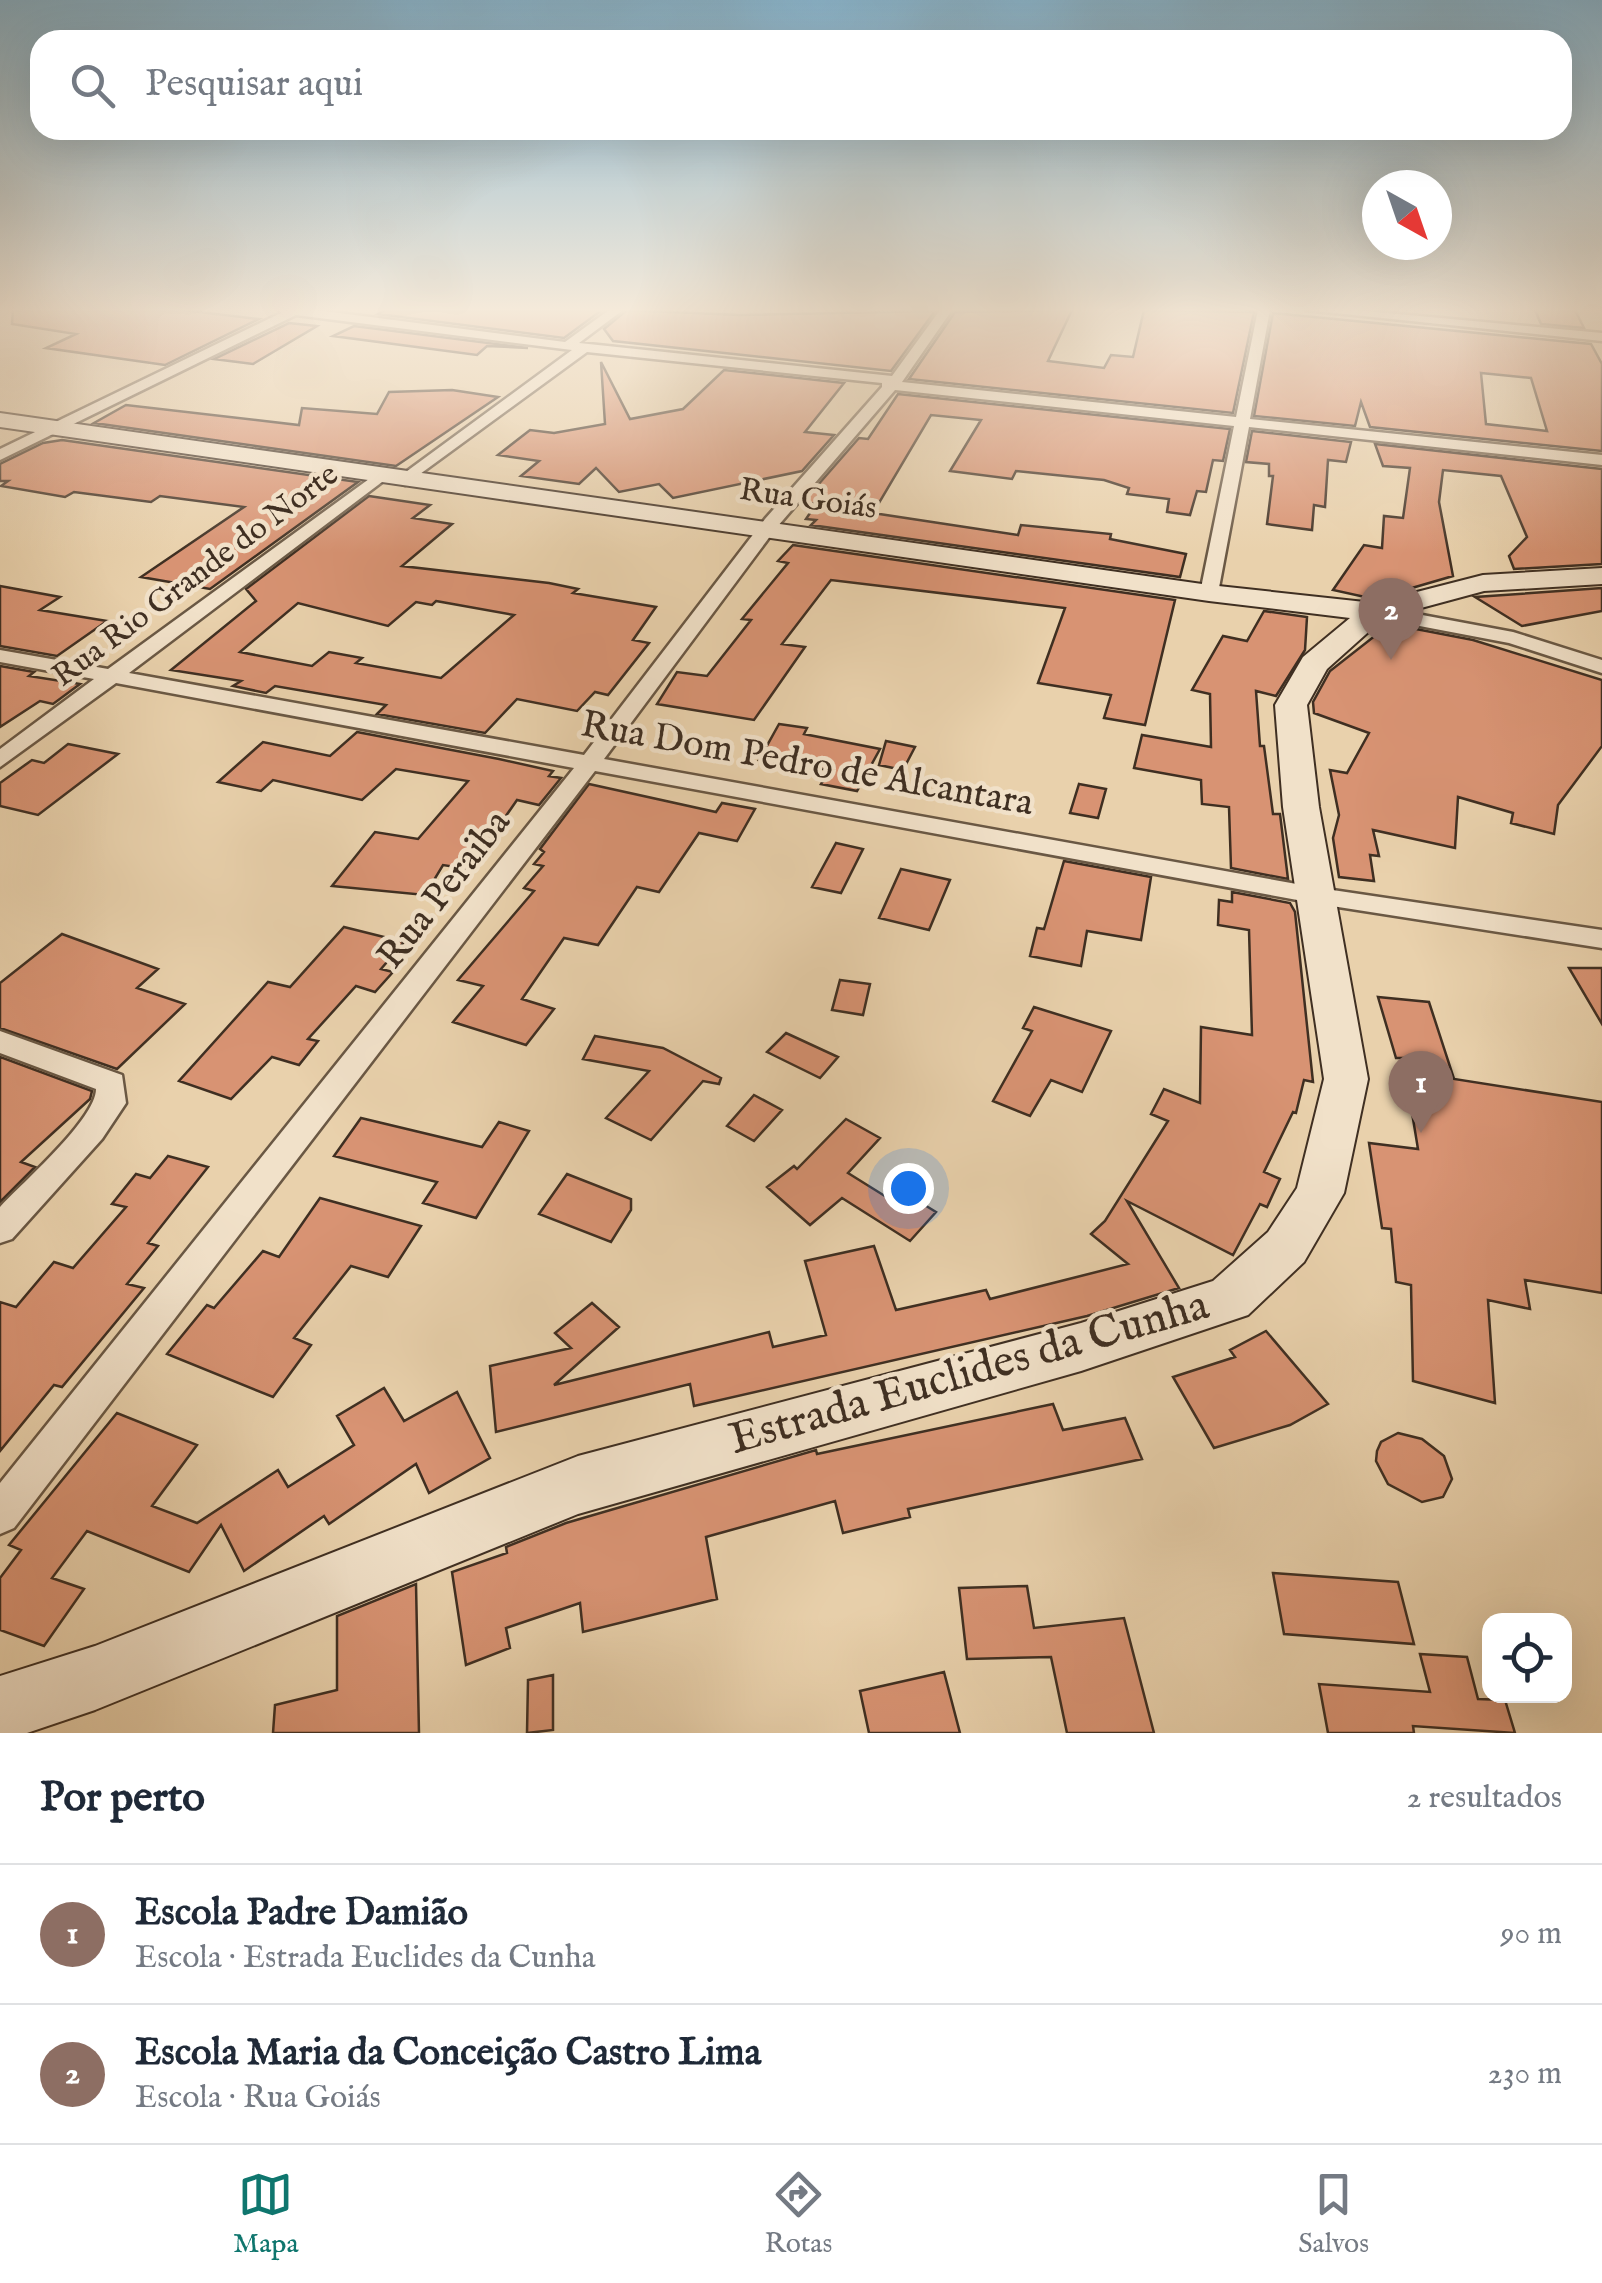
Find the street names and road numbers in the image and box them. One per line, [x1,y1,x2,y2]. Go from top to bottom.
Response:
street label: Rua Rio Grande do Norte [45,455,347,697]
street label: Rua Goiás [737,470,879,530]
street label: Rua Dom Pedro de Alcantara [577,702,1037,829]
street label: Rua Peraiba [368,800,523,979]
street label: Estrada Euclides da Cunha [723,1277,1216,1469]

